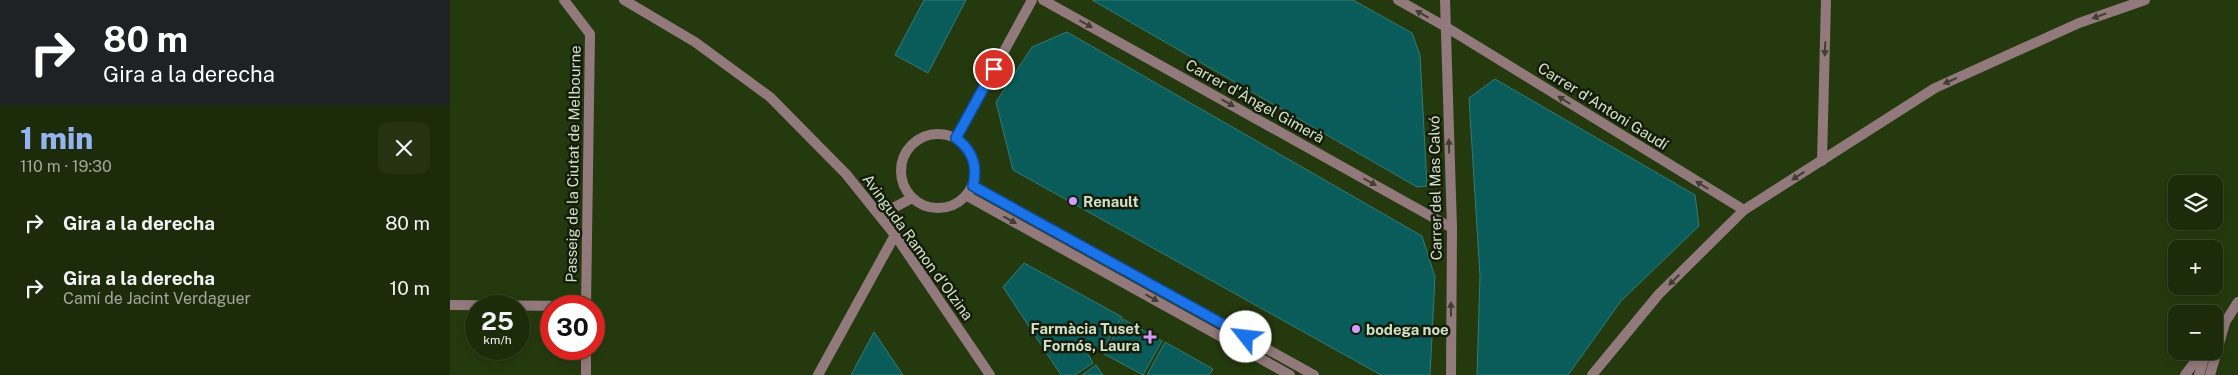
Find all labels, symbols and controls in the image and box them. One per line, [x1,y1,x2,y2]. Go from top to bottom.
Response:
one-way arrow [1415,9,1429,18]
one-way arrow [2091,12,2106,20]
text: 80 m [103,19,188,60]
icon: right [20,20,85,85]
one-way arrow [1079,20,1093,28]
one-way arrow [1821,41,1829,57]
street label: Passeig de la Ciutat de Melbourne [562,45,584,283]
pin [973,48,1015,90]
icon: arrive [980,55,1008,83]
street label: Carrer d'Àngel Gimerà [1183,56,1327,146]
street label: Carrer d'Antoni Gaudí [1535,59,1672,153]
text: Gira a la derecha [103,61,275,87]
one-way arrow [1943,77,1957,85]
one-way arrow [1558,95,1571,104]
one-way arrow [1220,99,1235,107]
street label: Carrer del Mas Calvó [1425,115,1445,261]
text: 1 min [20,120,93,156]
button: close [378,122,430,174]
one-way arrow [1445,138,1453,154]
text: 110 m · 19:30 [20,157,112,176]
street label: Avinguda Ramon d'Olzina [859,171,977,323]
one-way arrow [1791,171,1804,181]
map controls [2168,175,2223,360]
button: layers [2168,175,2223,230]
one-way arrow [1363,178,1376,187]
one-way arrow [1696,180,1709,190]
place label: Renault [1083,193,1139,210]
marker: Renault [1067,195,1079,207]
icon: right [20,209,48,237]
text: Gira a la derecha [63,212,215,234]
text: 80 m [385,212,430,234]
one-way arrow [1003,215,1016,224]
button: + [2168,240,2223,295]
text: Gira a la derecha [63,267,215,289]
icon: right [20,274,48,302]
one-way arrow [1668,274,1680,286]
text: 10 m [390,277,430,299]
text: Camí de Jacint Verdaguer [63,289,251,308]
one-way arrow [1145,294,1158,303]
speed limit sign: 30 [540,295,605,360]
one-way arrow [1447,301,1455,317]
button: − [2168,305,2223,360]
text: 25 [481,306,514,336]
position arrow [1219,310,1271,362]
place label: Farmàcia Tuset Fornós, Laura [1031,320,1140,354]
place label: bodega noe [1366,321,1449,338]
marker: bodega noe [1350,323,1362,335]
marker: Farmàcia Tuset Fornós, Laura [1144,331,1156,343]
text: km/h [483,333,512,347]

